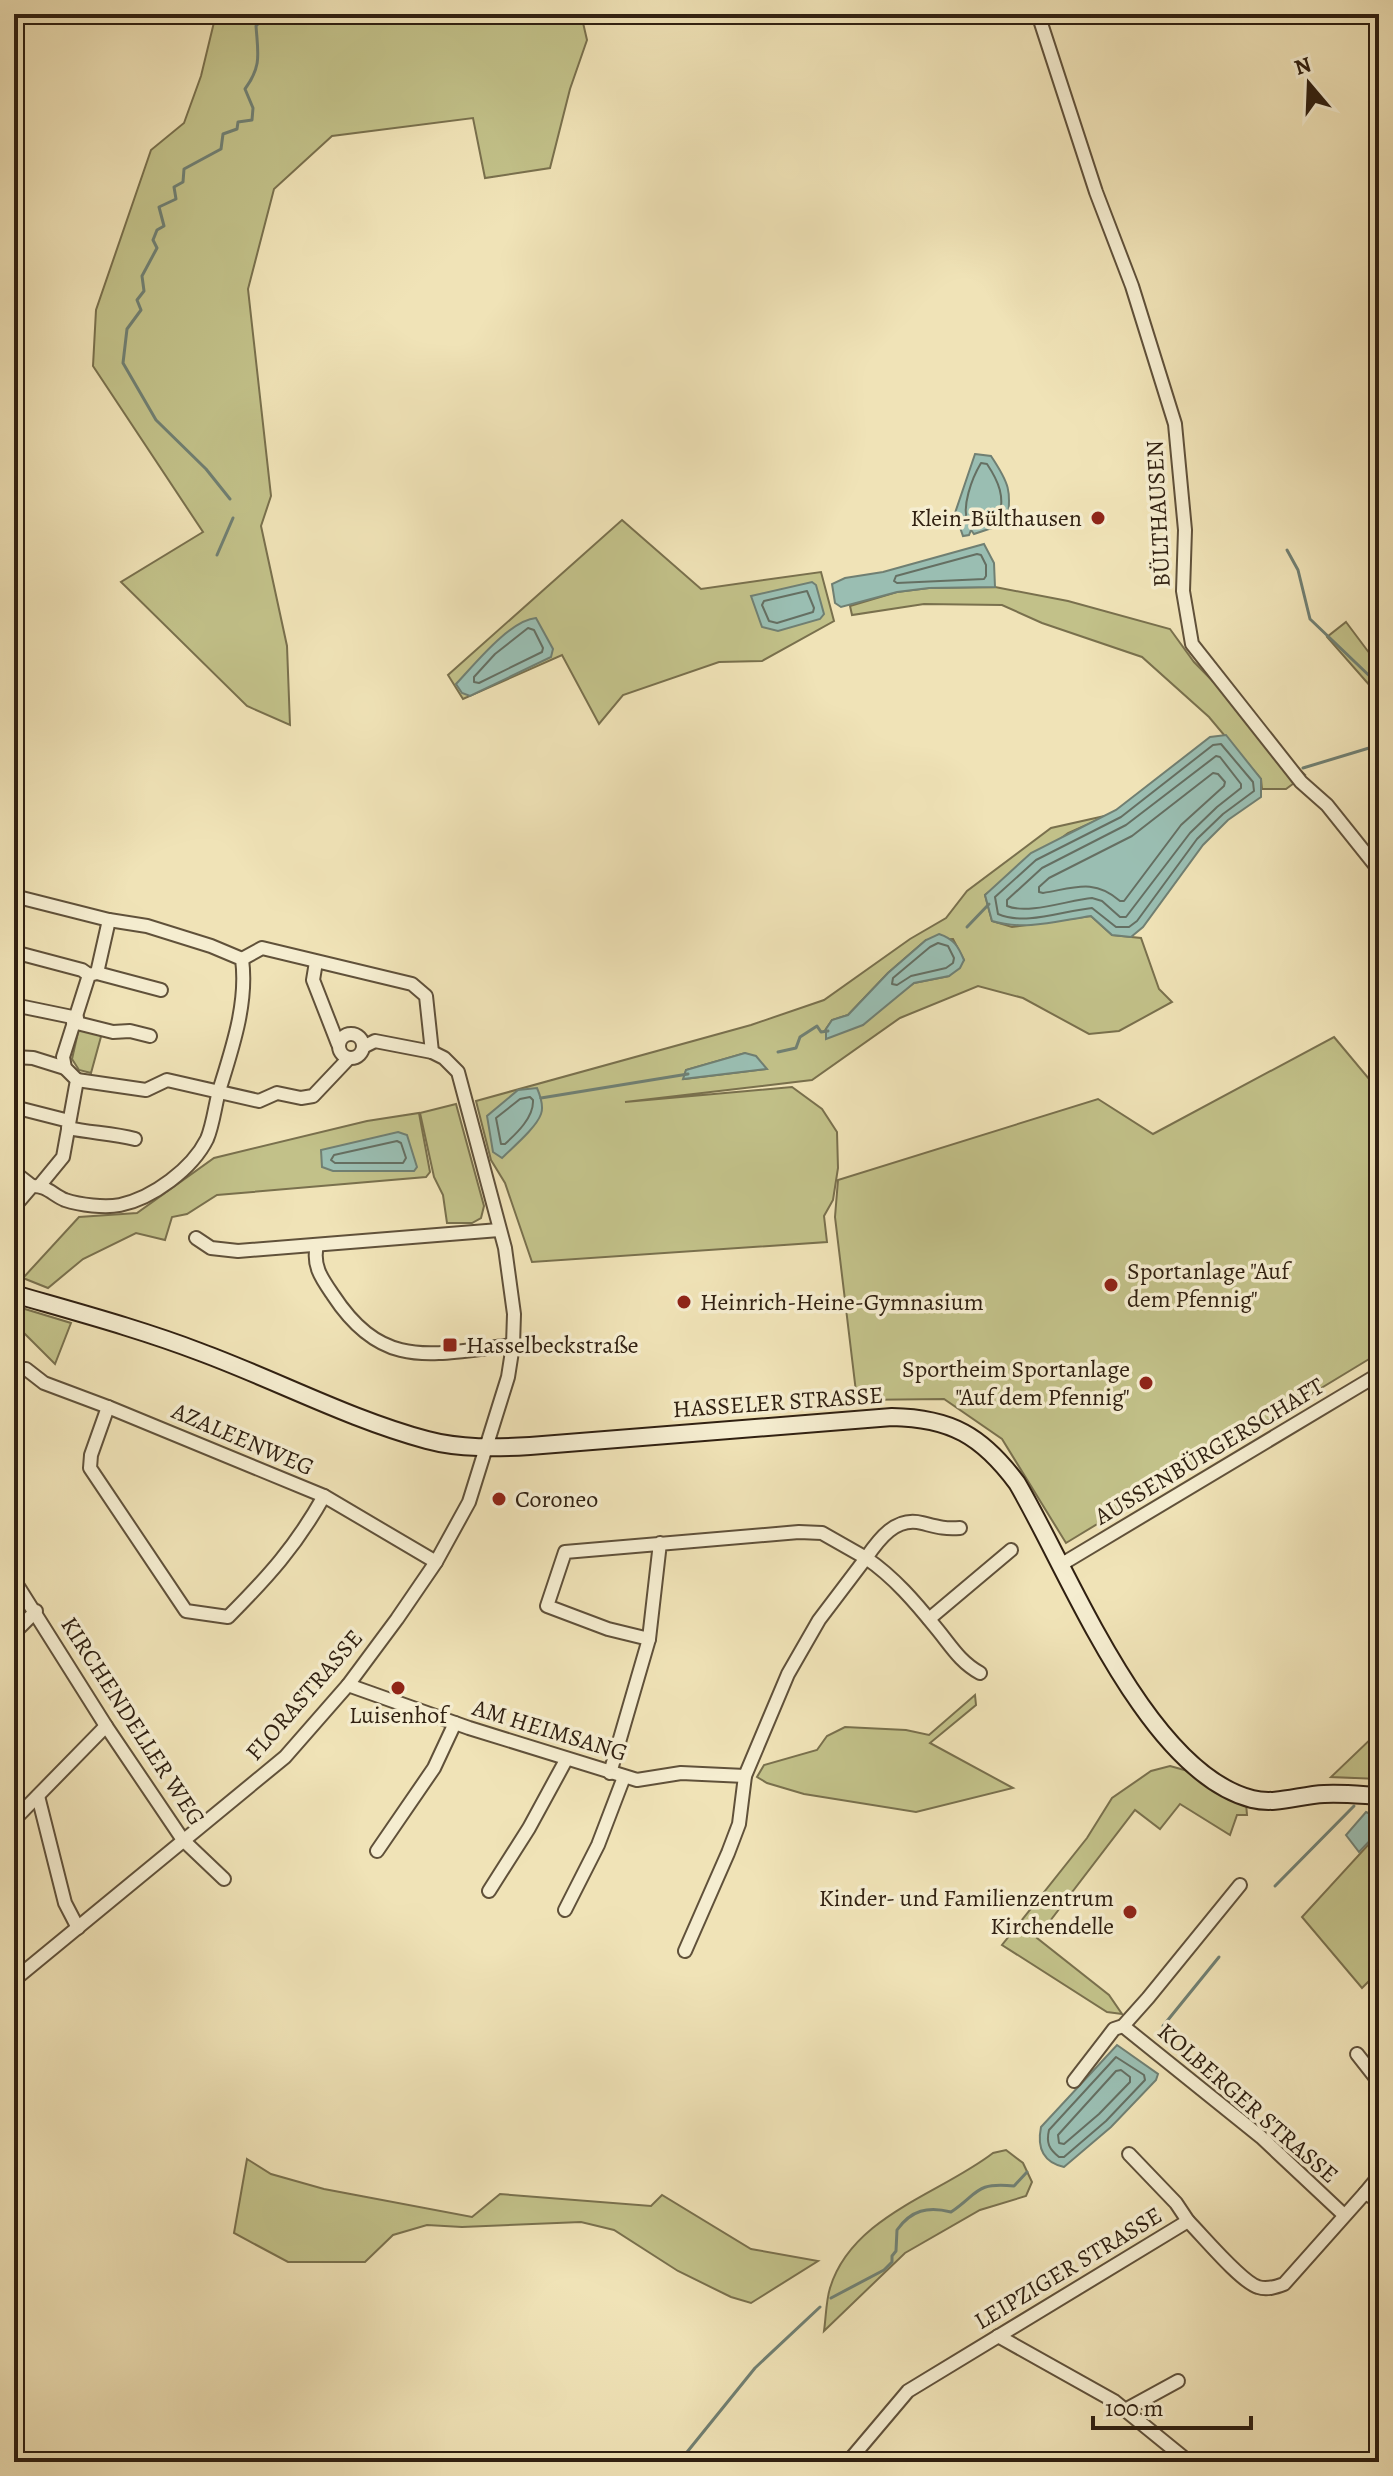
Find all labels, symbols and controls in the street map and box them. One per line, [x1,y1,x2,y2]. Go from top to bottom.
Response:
north arrow [1269,44,1349,124]
text: N [1290,49,1315,83]
street label: BÜLTHAUSEN [1138,440,1178,588]
place label: Klein-Bülthausen [910,502,1082,534]
marker: Klein-Bülthausen [1089,509,1107,527]
place label: Sportanlage "Auf dem Pfennig" [1127,1255,1292,1315]
marker: Sportanlage "Auf dem Pfennig" [1102,1276,1120,1294]
place label: Heinrich-Heine-Gymnasium [700,1286,984,1318]
marker: Heinrich-Heine-Gymnasium [675,1293,693,1311]
place label: Hasselbeckstraße [466,1329,638,1361]
marker: Hasselbeckstraße [441,1336,459,1354]
place label: Sportheim Sportanlage "Auf dem Pfennig" [902,1353,1130,1413]
street label: AUSSENBÜRGERSCHAFT [1088,1370,1330,1533]
marker: Sportheim Sportanlage "Auf dem Pfennig" [1137,1374,1155,1392]
street label: HASSELER STRASSE [672,1379,884,1425]
street label: AZALEENWEG [166,1394,319,1483]
place label: Coroneo [515,1483,598,1515]
marker: Coroneo [490,1490,508,1508]
street label: KIRCHENDELLER WEG [53,1610,213,1832]
street label: FLORASTRASSE [238,1623,370,1767]
marker: Luisenhof [389,1679,407,1697]
street label: AM HEIMSANG [468,1691,631,1769]
place label: Luisenhof [349,1699,450,1731]
place label: Kinder- und Familienzentrum Kirchendelle [819,1882,1114,1942]
marker: Kinder- und Familienzentrum Kirchendelle [1121,1903,1139,1921]
street label: KOLBERGER STRASSE [1151,2016,1345,2190]
street label: LEIPZIGER STRASSE [968,2199,1168,2337]
scale bar [1093,2380,1251,2430]
text: 100 m [1105,2392,1164,2424]

